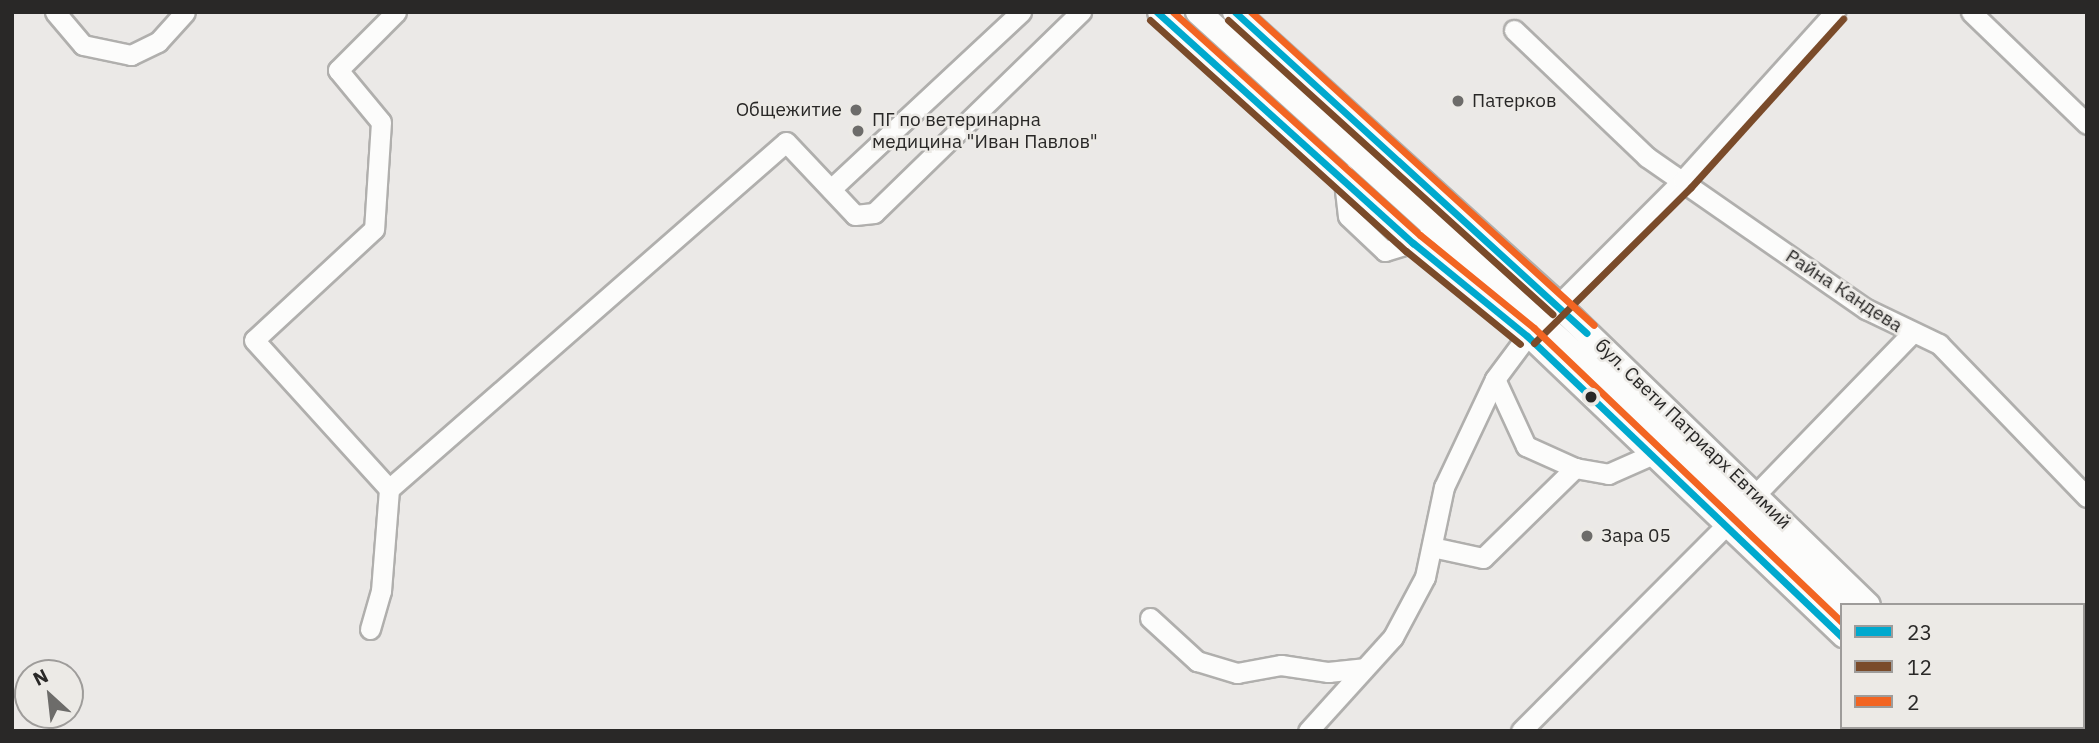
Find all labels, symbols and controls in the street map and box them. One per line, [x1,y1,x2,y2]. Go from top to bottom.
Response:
place label: Патерков [1472,90,1557,112]
marker: Патерков [1450,93,1466,109]
place label: Общежитие [736,99,842,121]
marker: Общежитие [848,102,864,118]
place label: ПГ по ветеринарна медицина "Иван Павлов" [872,109,1098,153]
marker: ПГ по ветеринарна медицина "Иван Павлов" [850,123,866,139]
street label: Райна Кандева [1781,245,1907,337]
street label: бул. Свети Патриарх Евтимий [1590,334,1796,534]
unlabelled marker [1584,390,1598,404]
place label: Зара 05 [1601,525,1671,547]
marker: Зара 05 [1579,528,1595,544]
legend [1840,603,2085,729]
text: 23 [1907,618,1932,646]
text: 12 [1907,653,1932,681]
north arrow [14,659,84,729]
text: N [29,663,52,691]
text: 2 [1907,688,1920,716]

